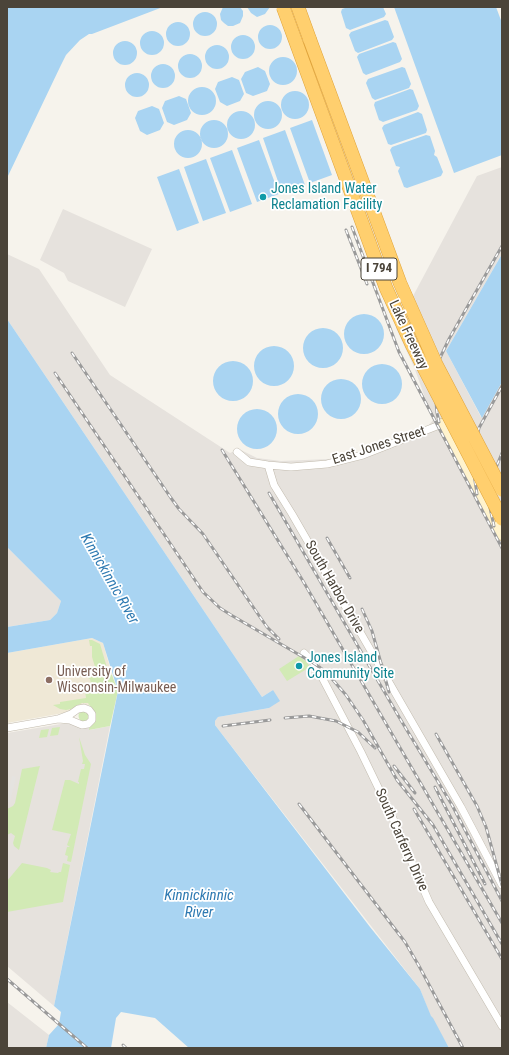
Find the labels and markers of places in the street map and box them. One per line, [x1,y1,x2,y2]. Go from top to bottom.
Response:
place label: Jones Island Water Reclamation Facility [271,181,382,214]
marker: Jones Island Water Reclamation Facility [258,192,268,202]
place label: Jones Island Community Site [307,650,394,682]
marker: Jones Island Community Site [294,661,304,671]
place label: University of Wisconsin-Milwaukee [57,664,176,696]
marker: University of Wisconsin-Milwaukee [44,675,54,685]

